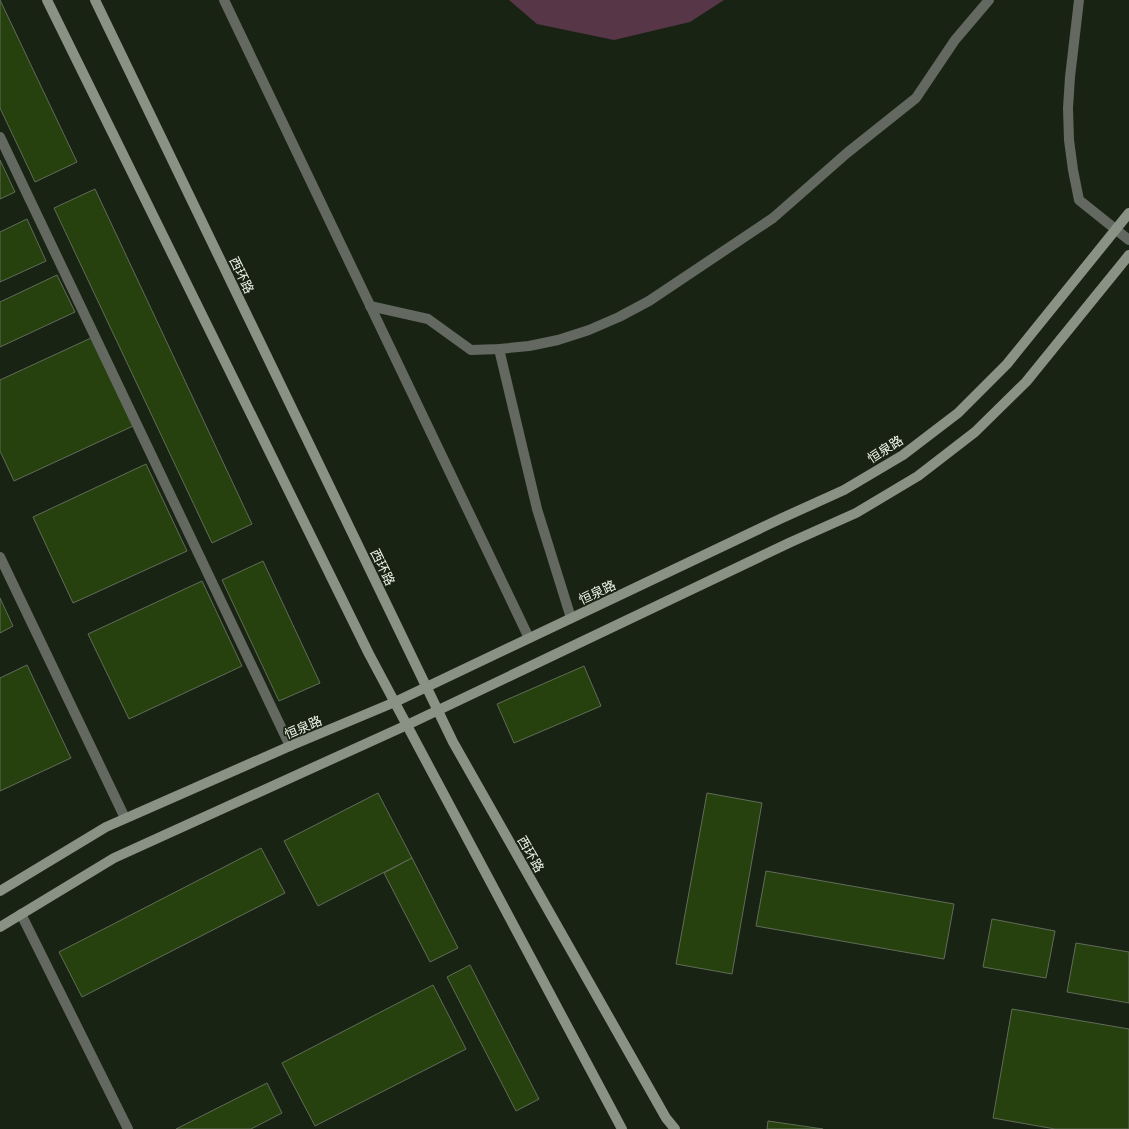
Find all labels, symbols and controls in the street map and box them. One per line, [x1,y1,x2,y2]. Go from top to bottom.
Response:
street label: 西环路 [225,254,258,296]
street label: 恒泉路 [864,432,906,467]
street label: 西环路 [366,546,399,588]
street label: 恒泉路 [576,577,618,608]
street label: 恒泉路 [282,712,324,743]
street label: 西环路 [513,833,548,875]

